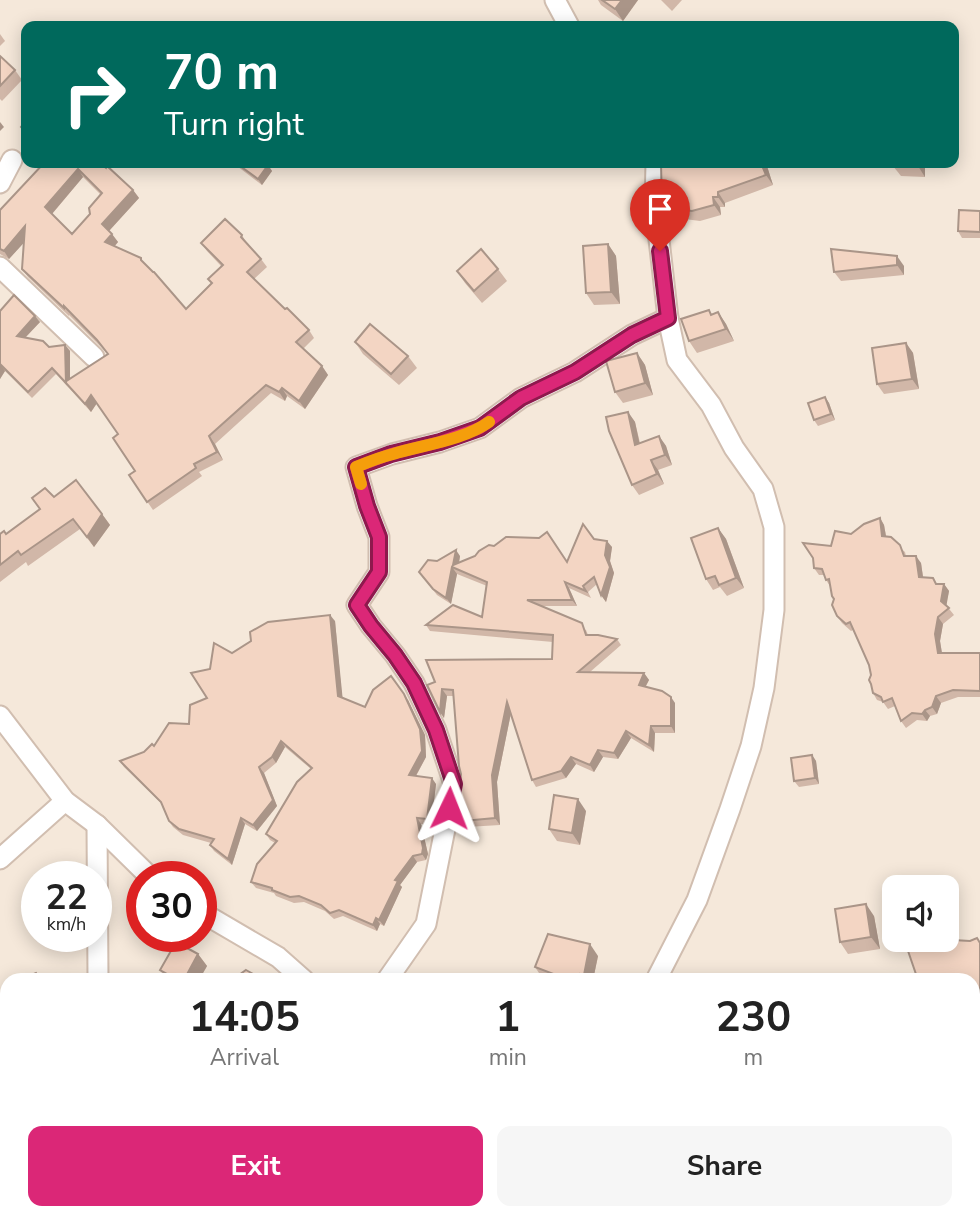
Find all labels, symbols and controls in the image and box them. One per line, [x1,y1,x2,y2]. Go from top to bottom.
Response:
text: 70 m [164,39,279,106]
icon: right [49,49,140,140]
text: Turn right [164,103,304,146]
pin [630,179,690,251]
icon: arrive [641,190,679,228]
position arrow [412,771,486,845]
speed limit sign: 30 [126,861,217,952]
text: 22 [45,874,88,921]
map controls [882,875,959,952]
button: sound [882,875,959,952]
text: km/h [47,912,86,936]
text: 14:05 [189,989,300,1046]
text: 1 [495,989,520,1046]
text: 230 [716,989,791,1046]
text: Arrival [210,1042,279,1073]
text: min [489,1042,527,1073]
text: m [744,1042,763,1073]
button: Exit [28,1126,483,1206]
button: Share [497,1126,952,1206]

